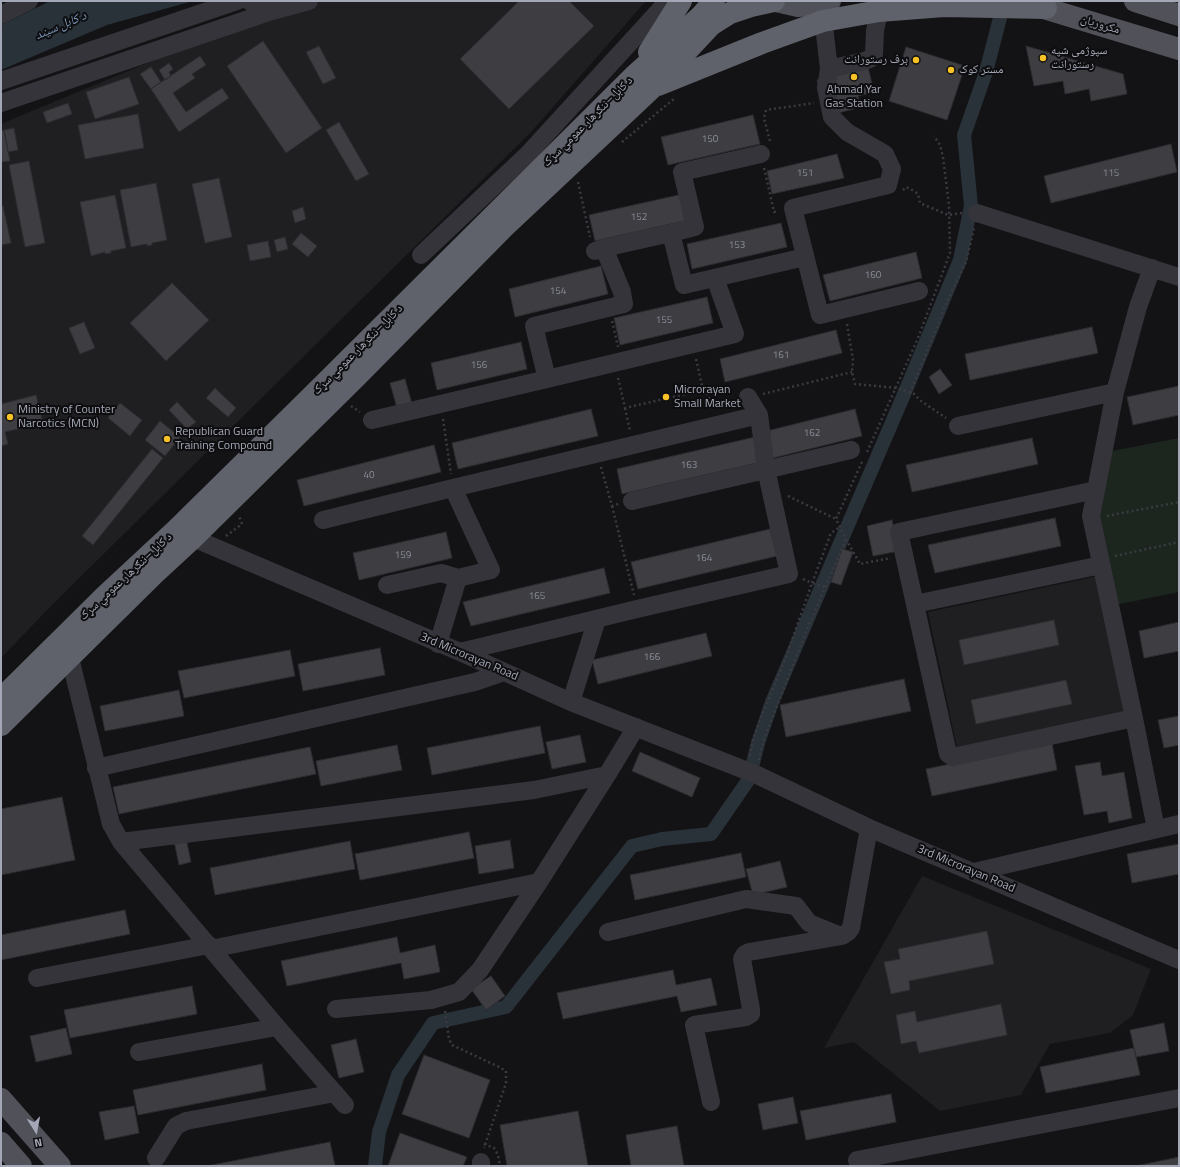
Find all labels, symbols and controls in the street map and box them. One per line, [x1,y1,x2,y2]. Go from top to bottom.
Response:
water label: د کابل سيند [33,8,89,44]
street label: مکروریان [1079,12,1121,38]
place label: سپوژمی شپه رستورانت [1051,44,1107,72]
place label: برف رستورانت [844,53,908,67]
marker: سپوژمی شپه رستورانت [1038,53,1048,63]
marker: برف رستورانت [911,55,921,65]
place label: مستر کوک [959,63,1003,77]
marker: مستر کوک [946,65,956,75]
marker: Ahmad Yar Gas Station [849,72,859,82]
street label: د کابل–ننګرهار عمومي سړک [540,74,636,170]
place label: Ahmad Yar Gas Station [825,83,883,111]
house number: 150 [702,134,718,146]
house number: 151 [797,168,813,180]
house number: 115 [1103,168,1119,180]
house number: 152 [631,212,647,224]
house number: 153 [729,240,745,252]
house number: 160 [865,270,881,282]
house number: 154 [550,286,566,298]
street label: د کابل–ننګرهار عمومي سړک [310,302,406,398]
house number: 155 [656,315,672,327]
house number: 161 [773,350,789,362]
house number: 156 [471,360,487,372]
place label: Microrayan Small Market [674,383,741,411]
marker: Microrayan Small Market [661,392,671,402]
place label: Ministry of Counter Narcotics (MCN) [18,403,115,431]
marker: Ministry of Counter Narcotics (MCN) [5,412,15,422]
place label: Republican Guard Training Compound [175,425,272,453]
house number: 162 [804,428,820,440]
marker: Republican Guard Training Compound [162,434,172,444]
house number: 163 [681,460,697,472]
house number: 40 [363,470,375,482]
street label: د کابل–ننګرهار عمومي سړک [77,530,175,624]
house number: 159 [395,550,411,562]
house number: 164 [696,553,712,565]
house number: 165 [529,591,545,603]
street label: 3rd Microrayan Road [418,630,520,684]
house number: 166 [644,652,660,664]
street label: 3rd Microrayan Road [915,842,1017,896]
north arrow [16,1111,56,1151]
text: N [33,1134,44,1151]

